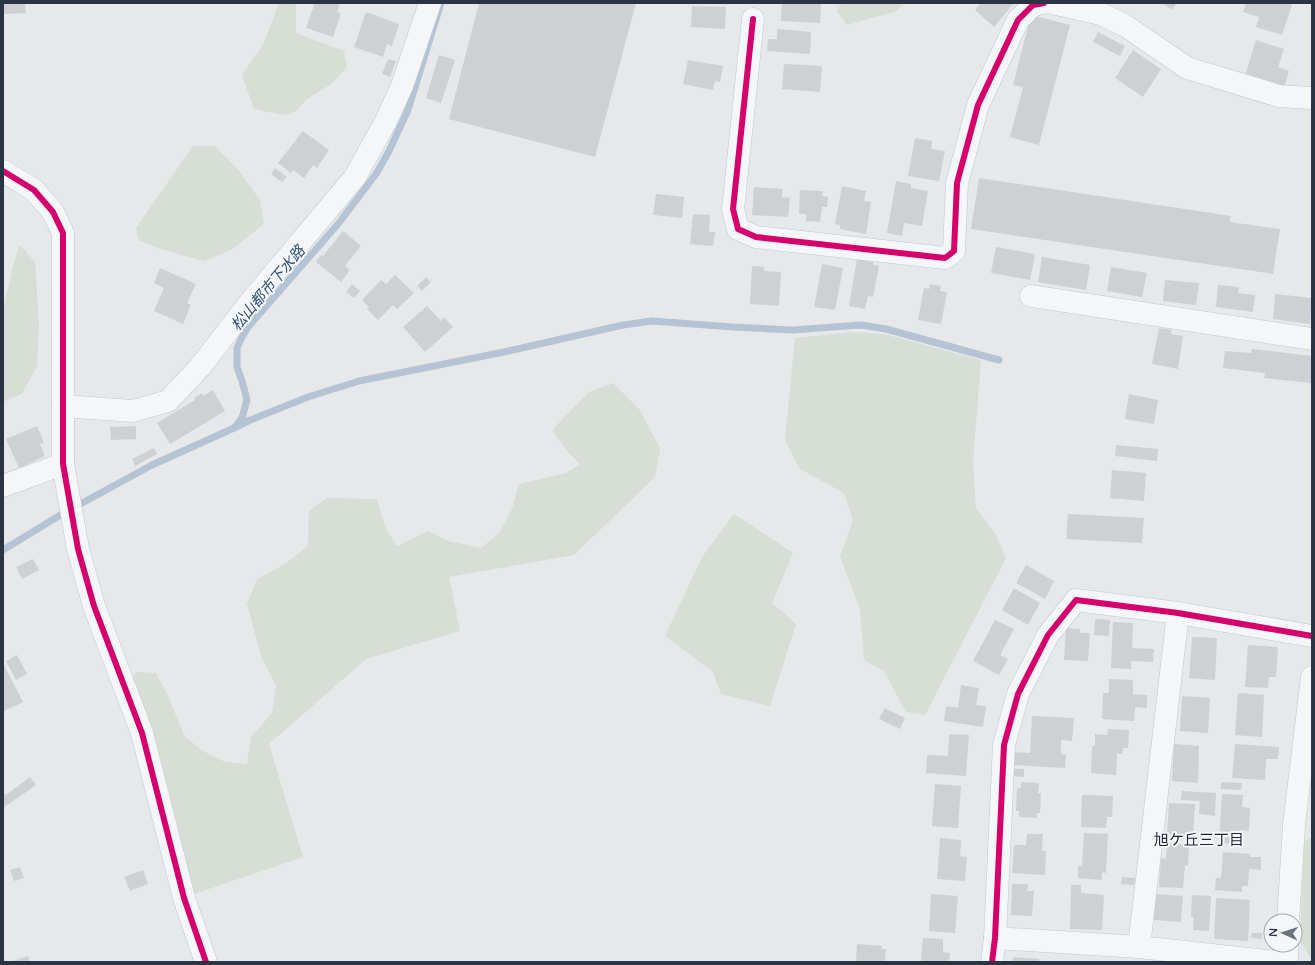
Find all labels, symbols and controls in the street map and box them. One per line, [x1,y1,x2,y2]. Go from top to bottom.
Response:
water label: 松山都市下水路 [227,240,310,334]
district label: 旭ケ丘三丁目 [1154,831,1244,849]
north arrow [1263,913,1303,953]
text: N [1267,928,1280,937]

